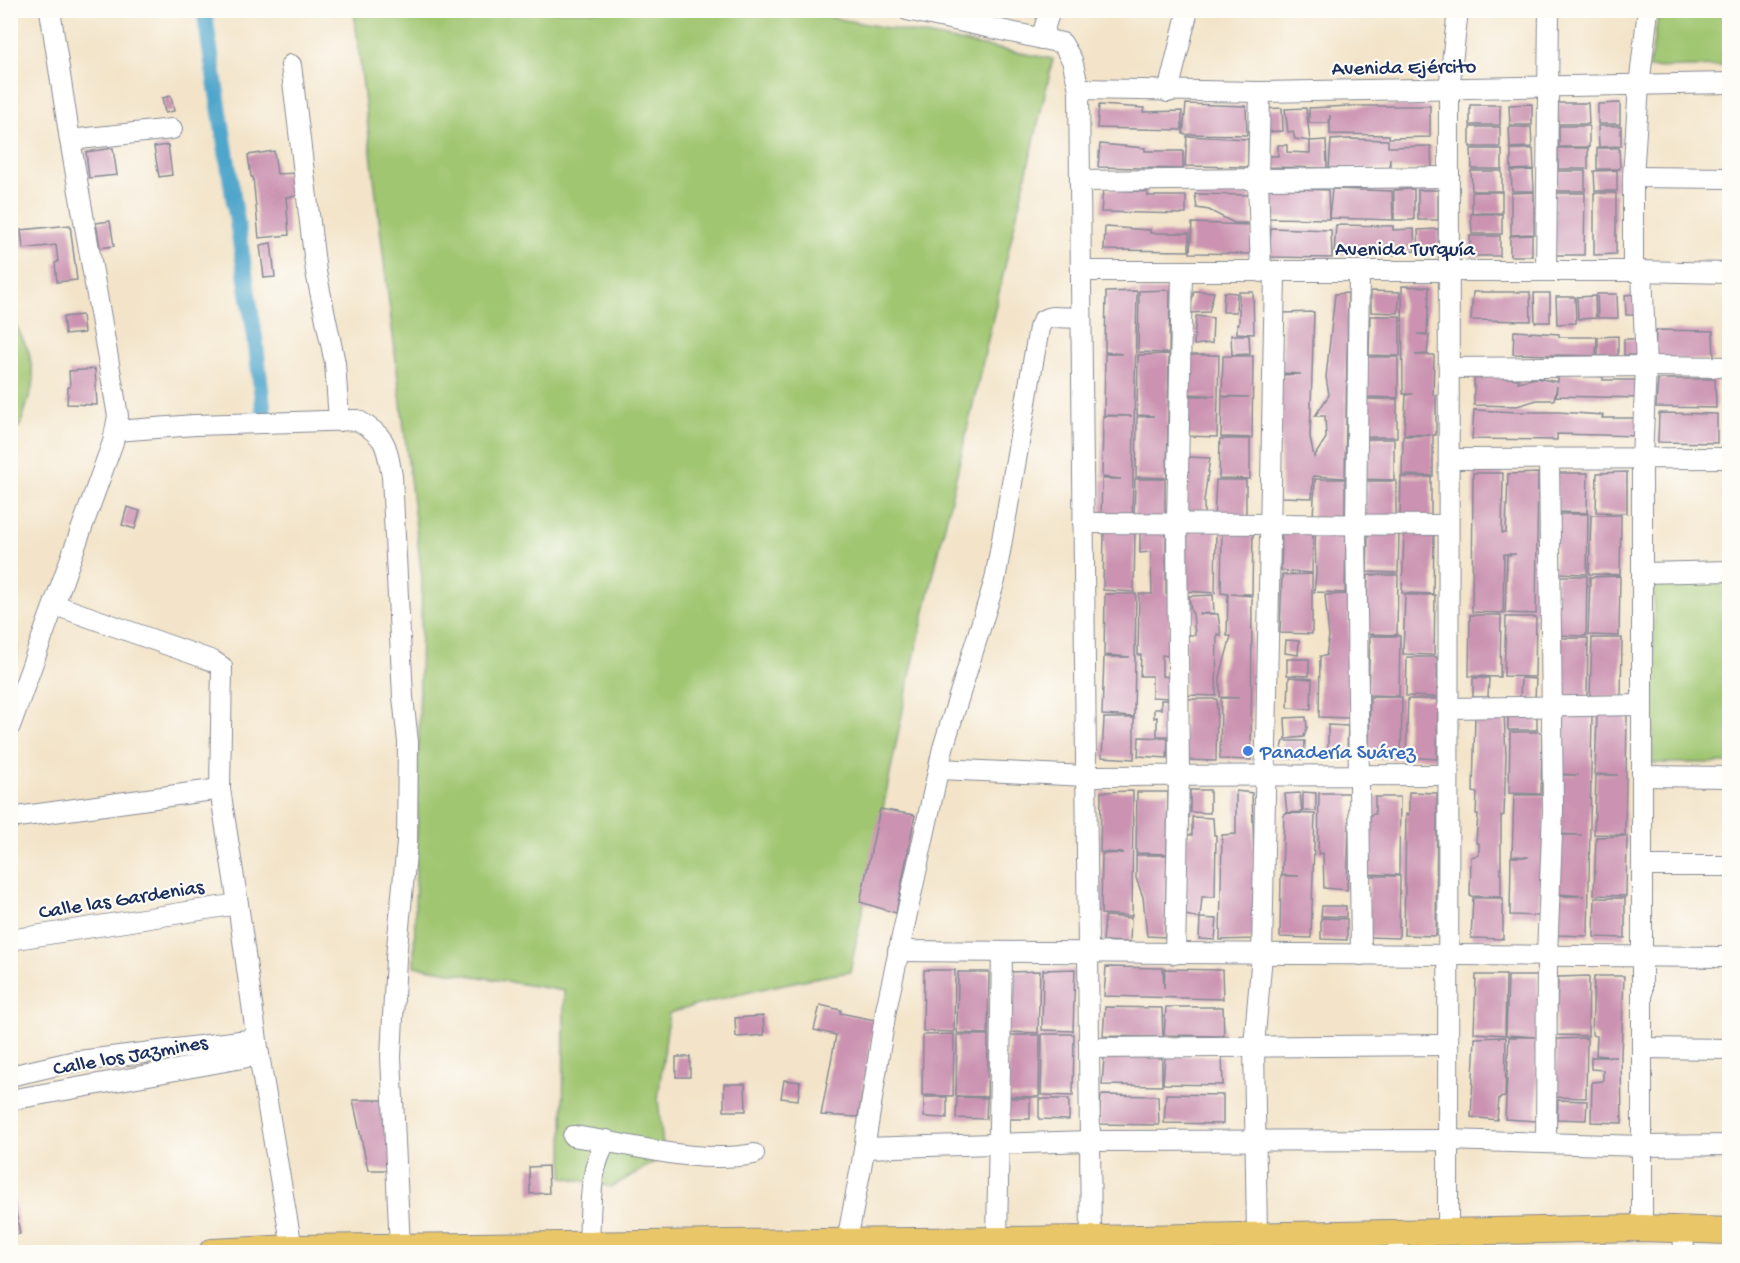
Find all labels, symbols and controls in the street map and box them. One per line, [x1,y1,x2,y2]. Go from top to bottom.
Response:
street label: Avenida Ejército [1332,56,1477,83]
street label: Avenida Turquía [1335,239,1476,264]
place label: Panadería Suárez [1259,742,1416,767]
marker: Panadería Suárez [1241,744,1255,758]
street label: Calle las Gardenias [37,876,207,927]
street label: Calle los Jazmines [51,1031,211,1083]

